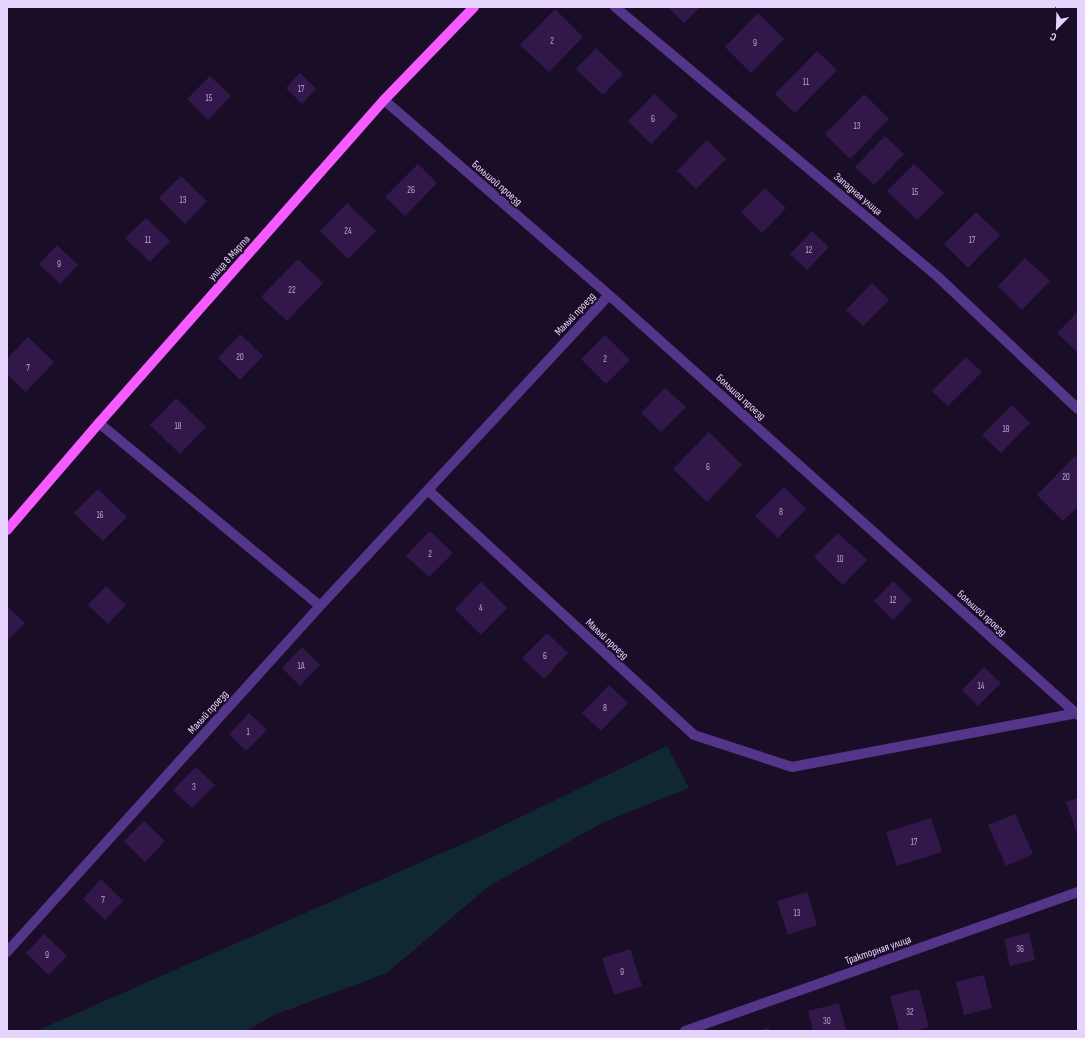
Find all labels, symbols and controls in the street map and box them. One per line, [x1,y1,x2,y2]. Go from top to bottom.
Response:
north arrow [1037,8,1077,48]
text: С [1048,30,1058,44]
house number: 2 [550,36,554,47]
house number: 9 [753,38,757,49]
house number: 11 [803,77,810,88]
house number: 17 [298,84,305,95]
house number: 15 [206,93,213,104]
house number: 6 [651,114,655,125]
house number: 13 [854,121,861,132]
street label: Большой проезд [469,158,525,208]
street label: Западная улица [831,170,885,218]
house number: 26 [407,185,415,196]
house number: 15 [912,187,919,198]
house number: 13 [180,195,187,206]
house number: 24 [344,226,352,237]
street label: улица 8 Марта [205,233,253,283]
house number: 11 [145,235,152,246]
house number: 17 [969,235,976,246]
house number: 12 [806,245,813,256]
house number: 9 [57,259,61,270]
house number: 22 [288,285,296,296]
street label: Малый проезд [552,290,598,338]
house number: 20 [236,352,244,363]
house number: 2 [603,354,607,365]
house number: 7 [26,363,30,374]
street label: Большой проезд [714,371,768,423]
house number: 18 [174,421,182,432]
house number: 18 [1002,424,1010,435]
house number: 6 [706,462,710,473]
house number: 20 [1062,472,1070,483]
house number: 8 [779,507,783,518]
house number: 16 [96,510,104,521]
house number: 2 [428,549,432,560]
house number: 10 [836,554,844,565]
street label: Большой проезд [955,587,1009,639]
house number: 12 [890,595,897,606]
house number: 4 [479,603,483,614]
street label: Малый проезд [583,616,631,662]
house number: 6 [543,651,547,662]
house number: 1А [297,661,305,672]
house number: 14 [978,681,985,692]
street label: Малый проезд [185,688,231,736]
house number: 8 [603,703,607,714]
house number: 1 [246,727,250,738]
house number: 3 [192,782,196,793]
house number: 17 [911,837,918,848]
house number: 7 [101,895,105,906]
house number: 13 [794,908,801,919]
street label: Тракторная улица [843,933,913,967]
house number: 36 [1016,944,1024,955]
house number: 9 [45,950,49,961]
house number: 9 [620,967,624,978]
house number: 32 [906,1007,914,1018]
house number: 30 [823,1016,831,1027]

